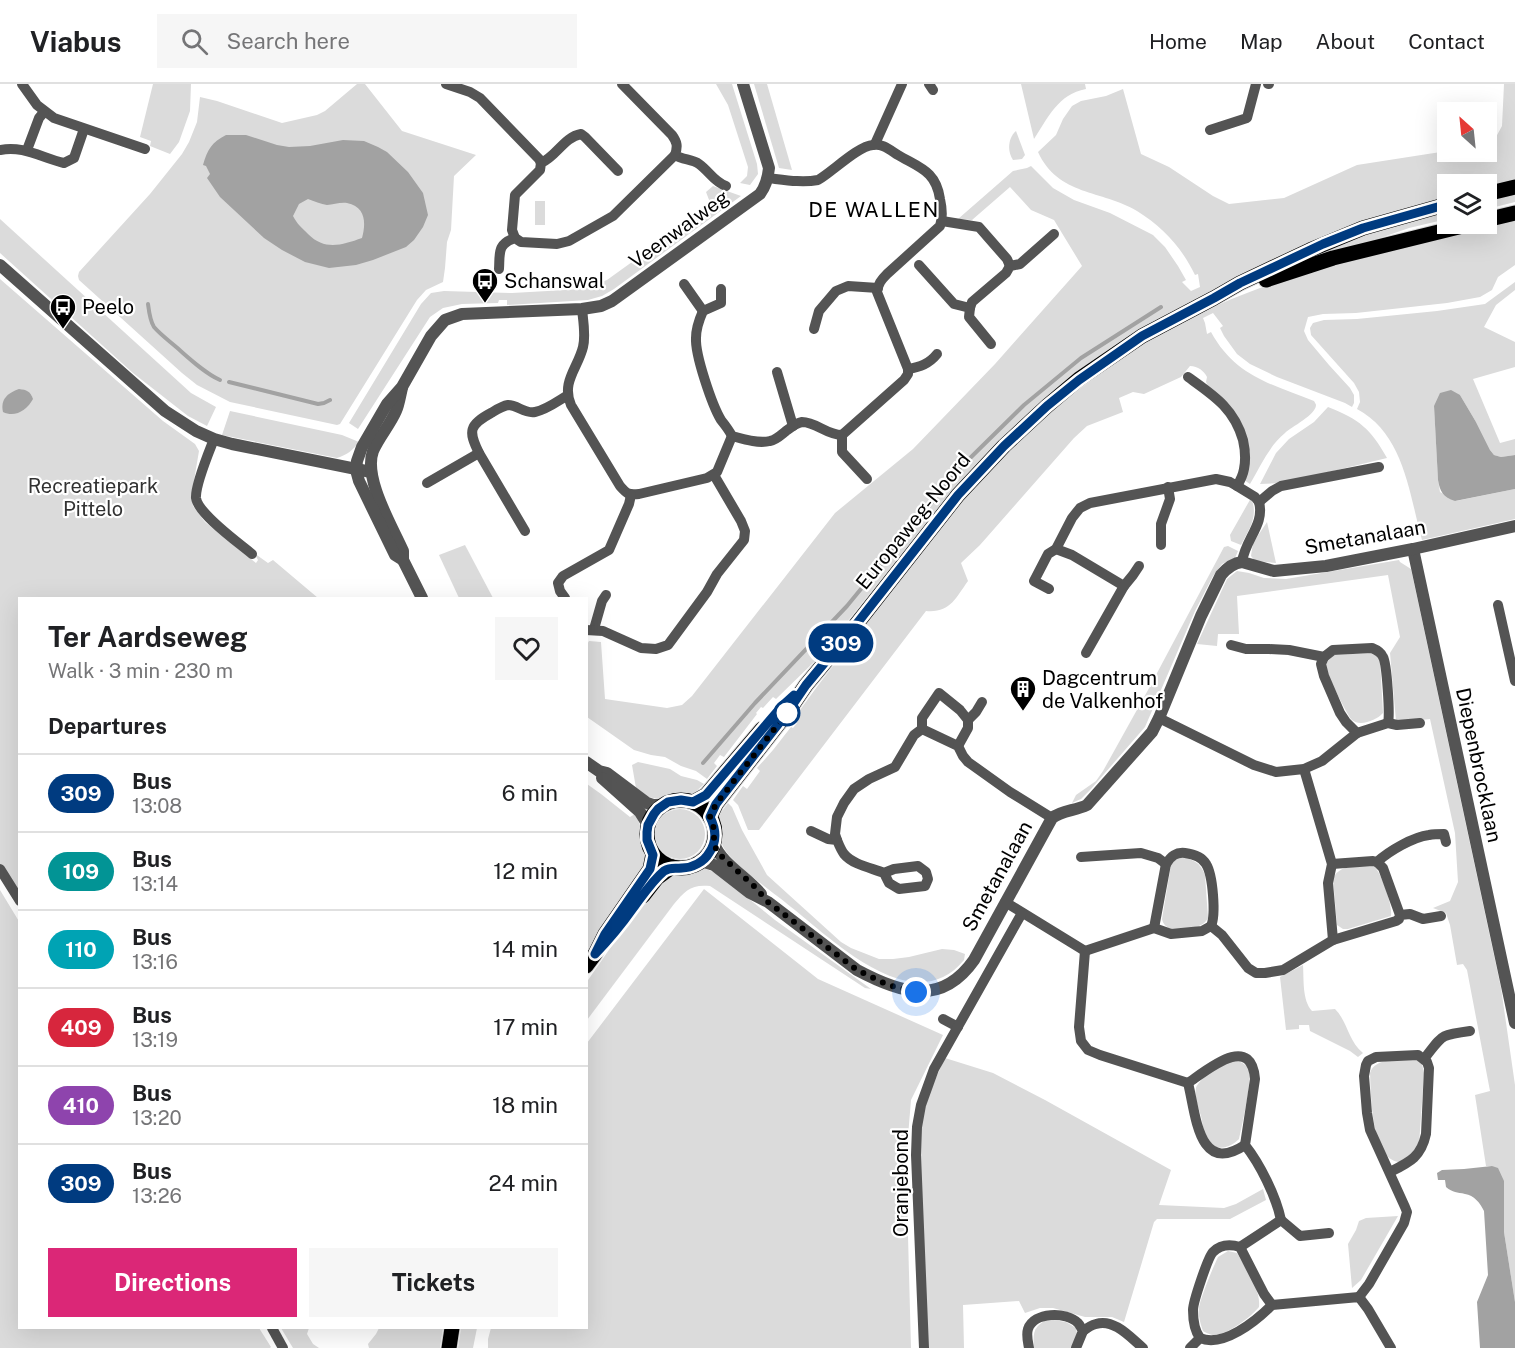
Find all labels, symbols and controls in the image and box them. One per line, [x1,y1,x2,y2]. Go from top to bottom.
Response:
search box [157,14,577,68]
text: Viabus [30,25,121,58]
icon: search [178,25,211,58]
text: Search here [226,28,350,54]
text: Home [1149,29,1207,54]
text: Map [1240,29,1283,54]
text: About [1316,29,1375,54]
text: Contact [1408,29,1485,54]
north arrow [1437,102,1497,162]
map controls [1437,102,1497,234]
button: layers [1437,174,1497,234]
street label: Veenwalweg [624,185,734,273]
district label: DE WALLEN [808,197,940,222]
bus stop icon: Schanswal [470,266,500,304]
place label: Schanswal [504,269,605,293]
bus stop icon: Peelo [48,292,78,330]
place label: Peelo [82,295,134,319]
street label: Europaweg-Noord [851,448,975,594]
park label: Recreatiepark Pittelo [28,474,158,521]
street label: Smetanalaan [1303,515,1427,559]
button: heart [495,617,558,680]
text: Ter Aardseweg [48,620,248,653]
line badge: 309 [806,624,876,662]
text: 309 [820,631,862,656]
text: Walk · 3 min · 230 m [48,659,233,683]
place label: Dagcentrum de Valkenhof [1042,666,1163,713]
building icon: Dagcentrum de Valkenhof [1008,674,1038,712]
street label: Diepenbrocklaan [1451,686,1507,844]
unlabelled marker [774,700,800,726]
text: Departures [48,713,167,739]
text: Bus [132,768,172,794]
text: 6 min [502,780,558,806]
text: 309 [60,781,102,806]
text: 13:08 [132,794,182,818]
street label: Smetanalaan [957,817,1037,935]
text: Bus [132,846,172,872]
text: 12 min [493,858,558,884]
text: 109 [63,859,99,884]
text: 13:14 [132,872,178,896]
text: Bus [132,924,172,950]
text: 14 min [493,936,558,962]
text: 110 [65,937,97,962]
text: 13:16 [132,950,178,974]
your location [901,977,931,1007]
text: Bus [132,1002,172,1028]
text: 17 min [493,1014,558,1040]
text: 409 [60,1015,102,1040]
text: 13:19 [132,1028,178,1052]
text: Bus [132,1080,172,1106]
text: 18 min [492,1092,558,1118]
text: 410 [63,1093,99,1118]
text: 13:20 [132,1106,182,1130]
street label: Oranjebond [889,1129,913,1237]
text: Bus [132,1158,172,1184]
text: 24 min [488,1170,558,1196]
text: 309 [60,1171,102,1196]
text: 13:26 [132,1184,182,1208]
button: Directions [48,1248,297,1317]
button: Tickets [309,1248,558,1317]

